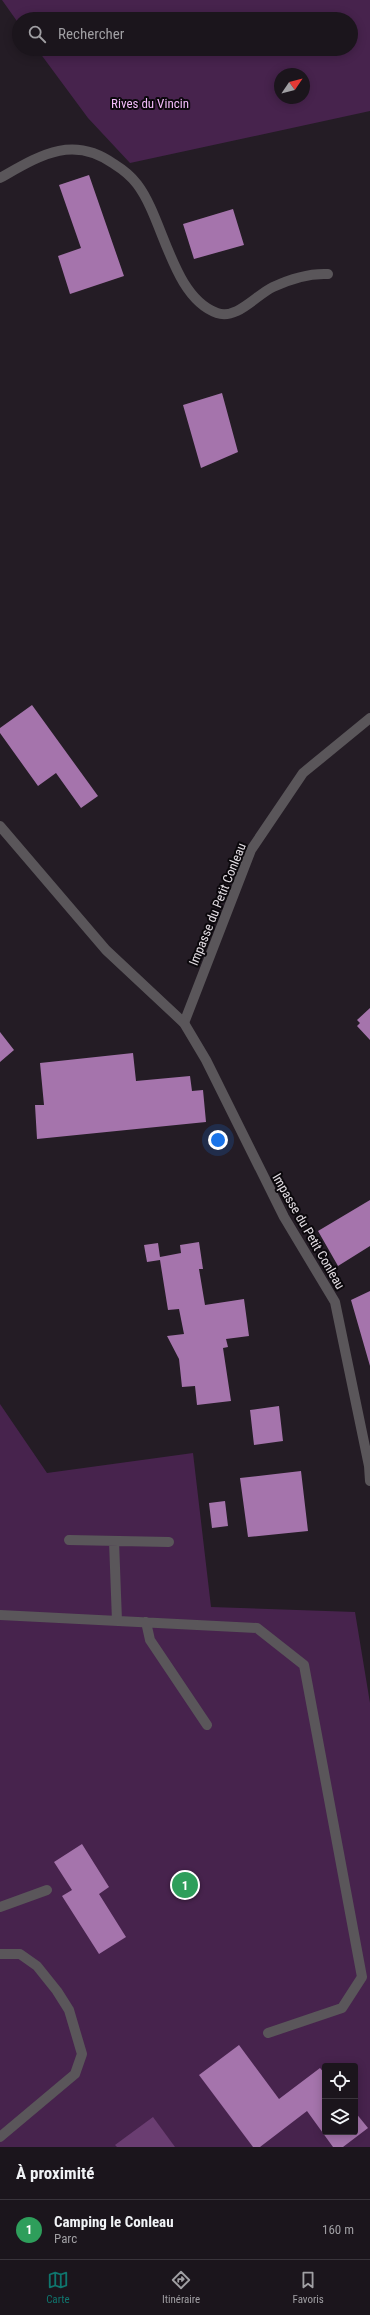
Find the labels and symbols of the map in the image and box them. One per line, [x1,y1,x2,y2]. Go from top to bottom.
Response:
north arrow [274,68,310,104]
park label: Rives du Vincin [111,96,189,111]
street label: Impasse du Petit Conleau [186,841,249,968]
your location [208,1130,228,1150]
street label: Impasse du Petit Conleau [269,1171,348,1292]
pin: 1 [172,1870,198,1900]

